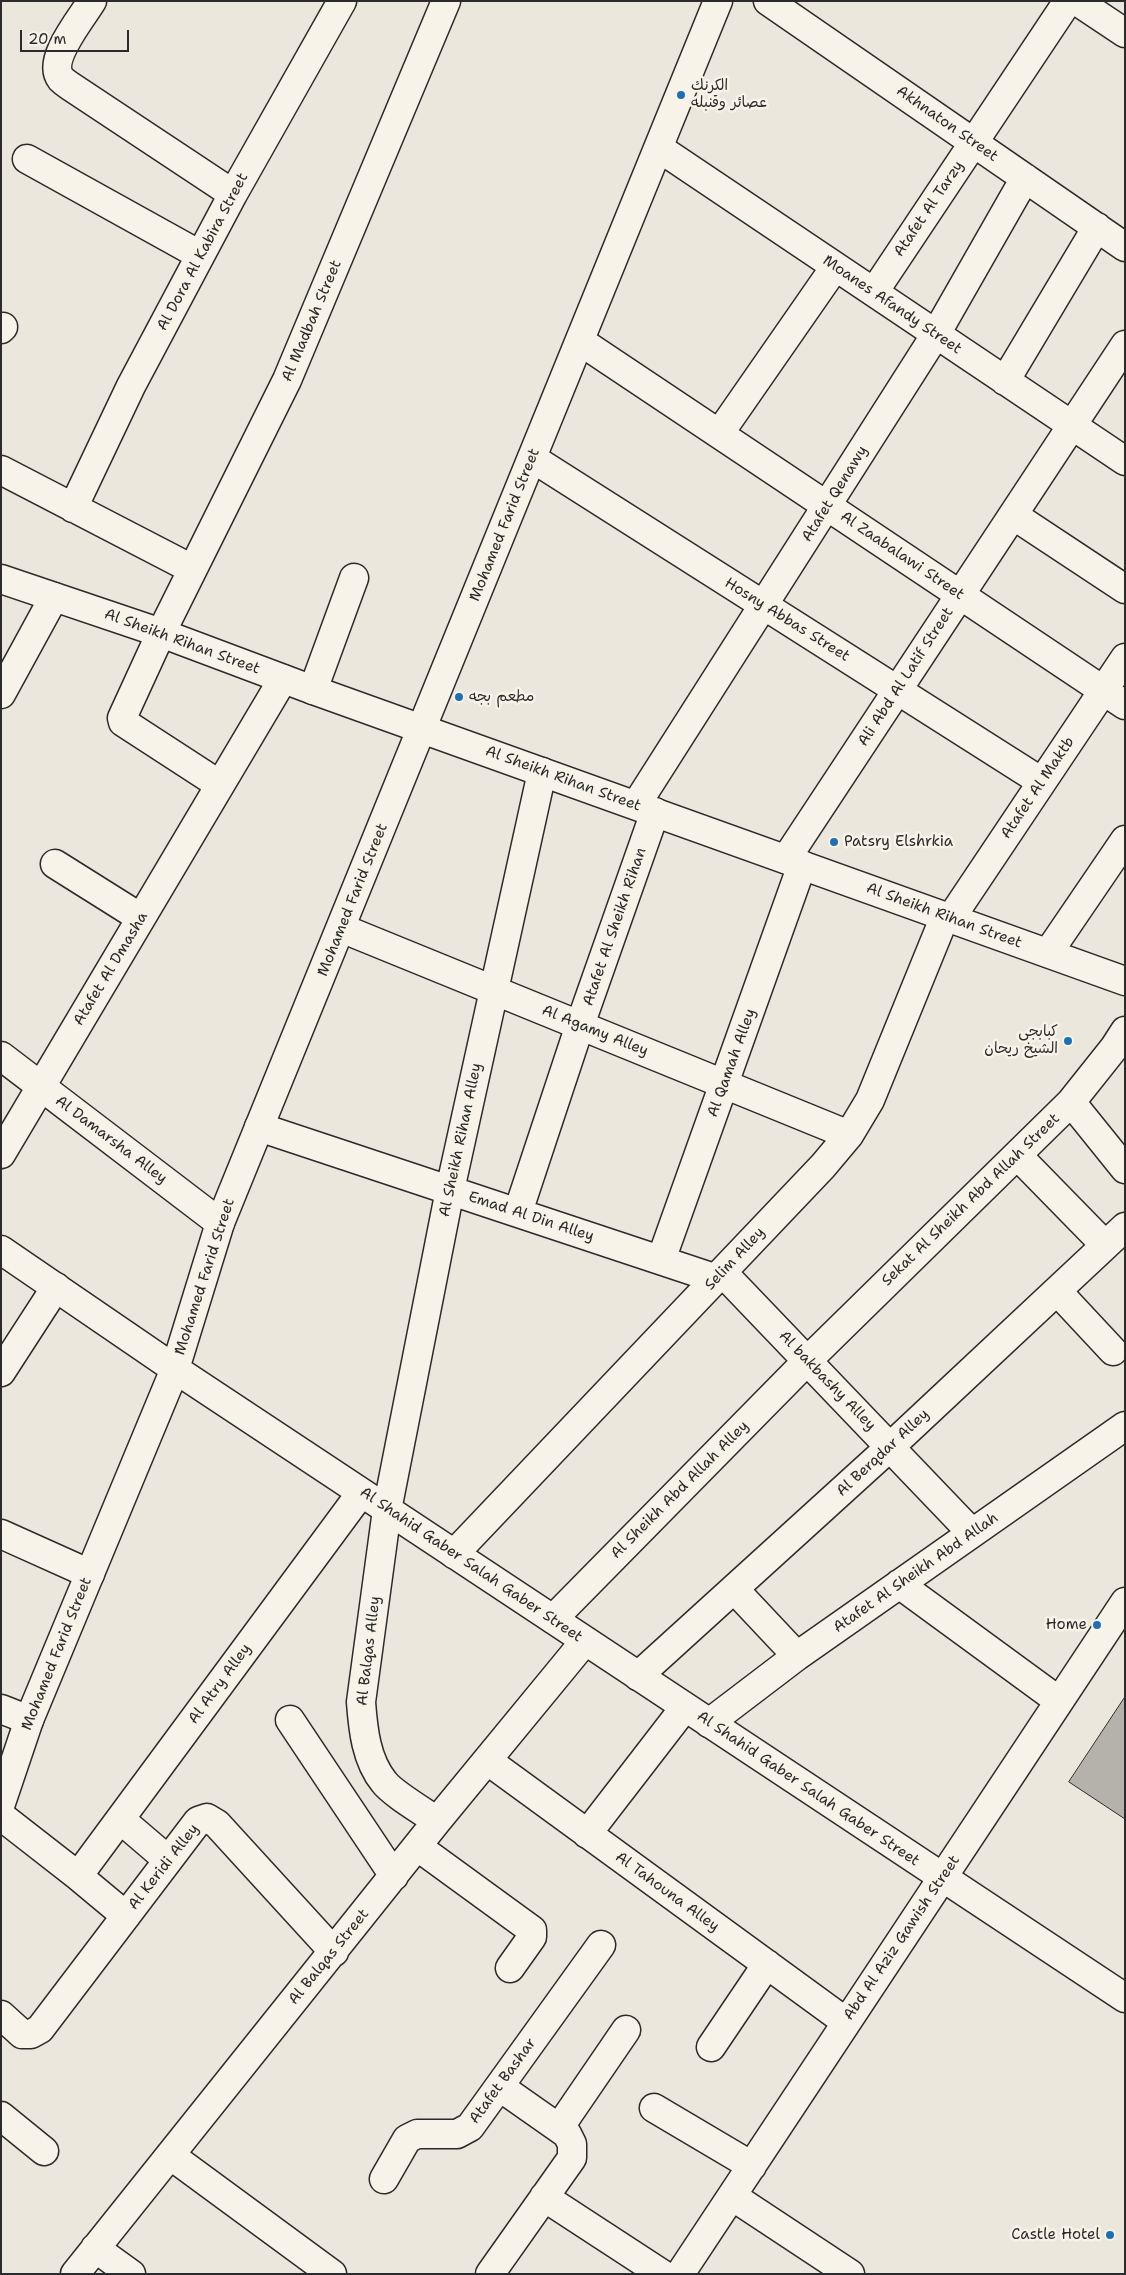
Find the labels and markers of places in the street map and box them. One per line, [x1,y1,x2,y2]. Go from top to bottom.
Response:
place label: الكرنك عصائر وقنبله [691,77,767,112]
marker: الكرنك عصائر وقنبله [675,89,687,101]
place label: مطعم بجه [469,688,534,706]
marker: مطعم بجه [453,691,465,703]
place label: Patsry Elshrkia [844,833,953,851]
marker: Patsry Elshrkia [828,836,840,848]
place label: كبابجى الشيخ ريحان [984,1023,1058,1058]
marker: كبابجى الشيخ ريحان [1062,1035,1074,1047]
place label: Home [1046,1616,1087,1634]
marker: Home [1091,1619,1103,1631]
place label: Castle Hotel [1011,2226,1100,2244]
marker: Castle Hotel [1104,2229,1116,2241]

